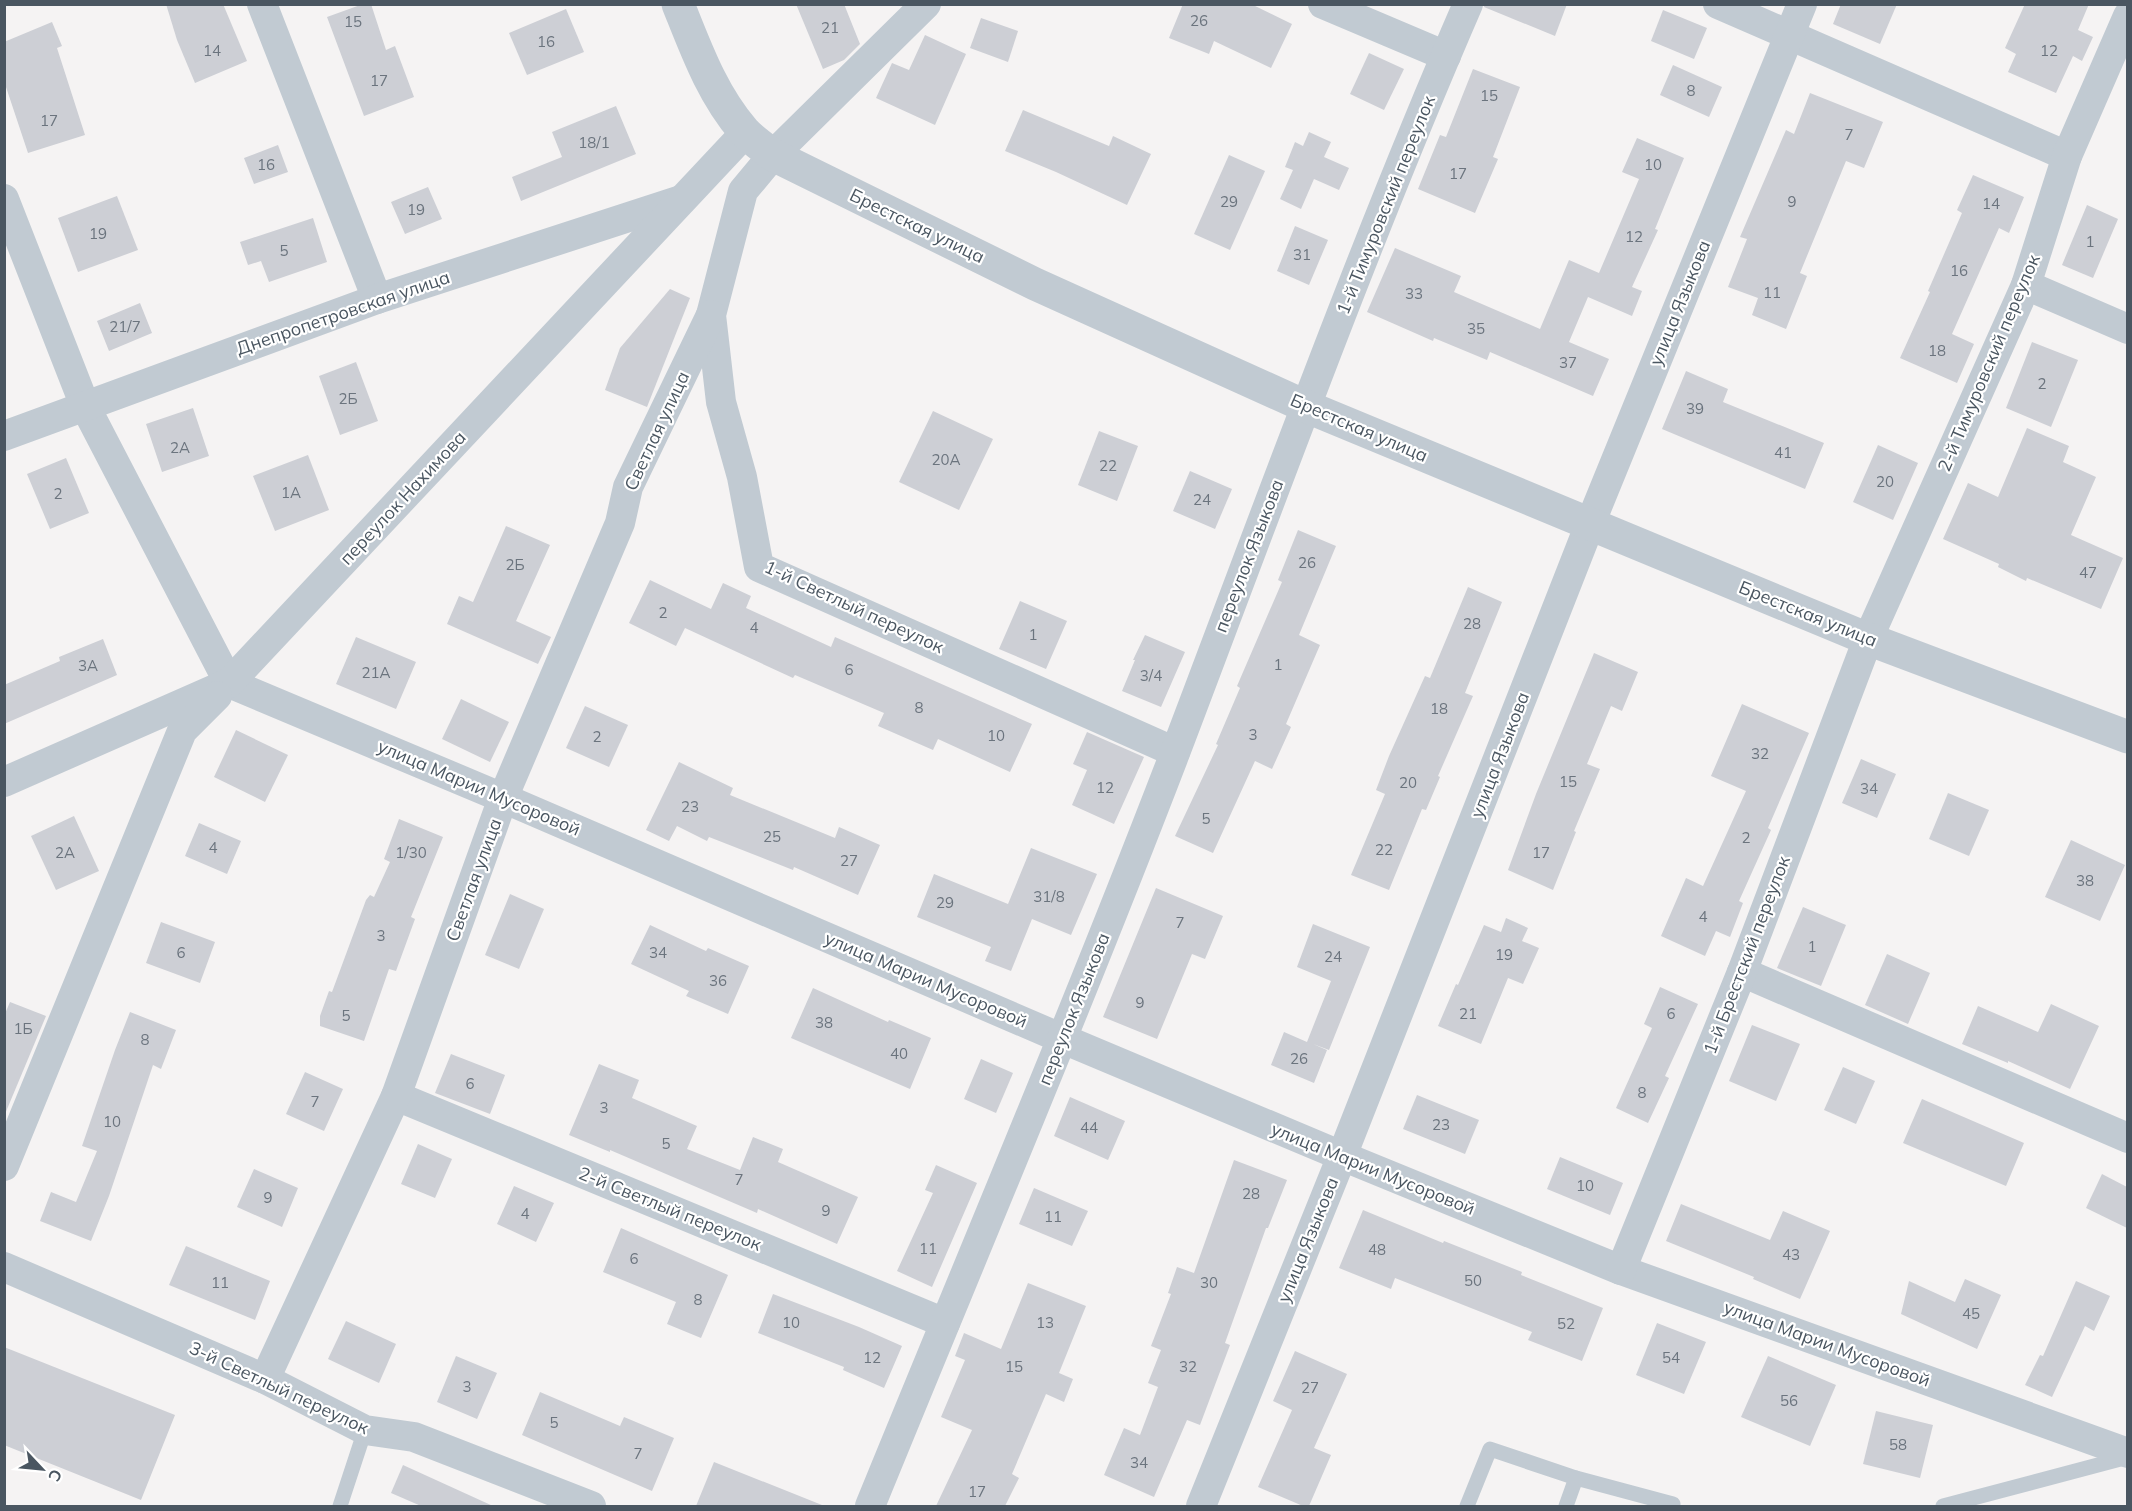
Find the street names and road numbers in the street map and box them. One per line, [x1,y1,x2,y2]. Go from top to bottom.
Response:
street label: 1-й Тимуровский переулок [1331,92,1440,317]
street label: Брестская улица [846,183,988,268]
street label: улица Языкова [1644,237,1715,369]
street label: 2-й Тимуровский переулок [1933,251,2045,475]
street label: Днепропетровская улица [233,265,453,360]
street label: Светлая улица [619,367,694,494]
street label: Брестская улица [1287,388,1431,467]
street label: переулок Нахимова [335,426,471,569]
street label: переулок Языкова [1209,476,1288,636]
street label: 1-й Светлый переулок [761,555,948,658]
street label: Брестская улица [1736,575,1881,652]
street label: улица Языкова [1465,688,1534,821]
street label: улица Марии Мусоровой [374,734,584,841]
street label: Светлая улица [441,815,506,944]
street label: 1-й Брестский переулок [1698,852,1795,1057]
street label: улица Марии Мусоровой [821,926,1031,1033]
street label: переулок Языкова [1032,929,1115,1088]
street label: улица Марии Мусоровой [1268,1117,1479,1220]
street label: 2-й Светлый переулок [575,1161,765,1256]
street label: улица Языкова [1272,1174,1343,1306]
street label: улица Марии Мусоровой [1721,1295,1934,1392]
street label: 3-й Светлый переулок [186,1336,373,1439]

